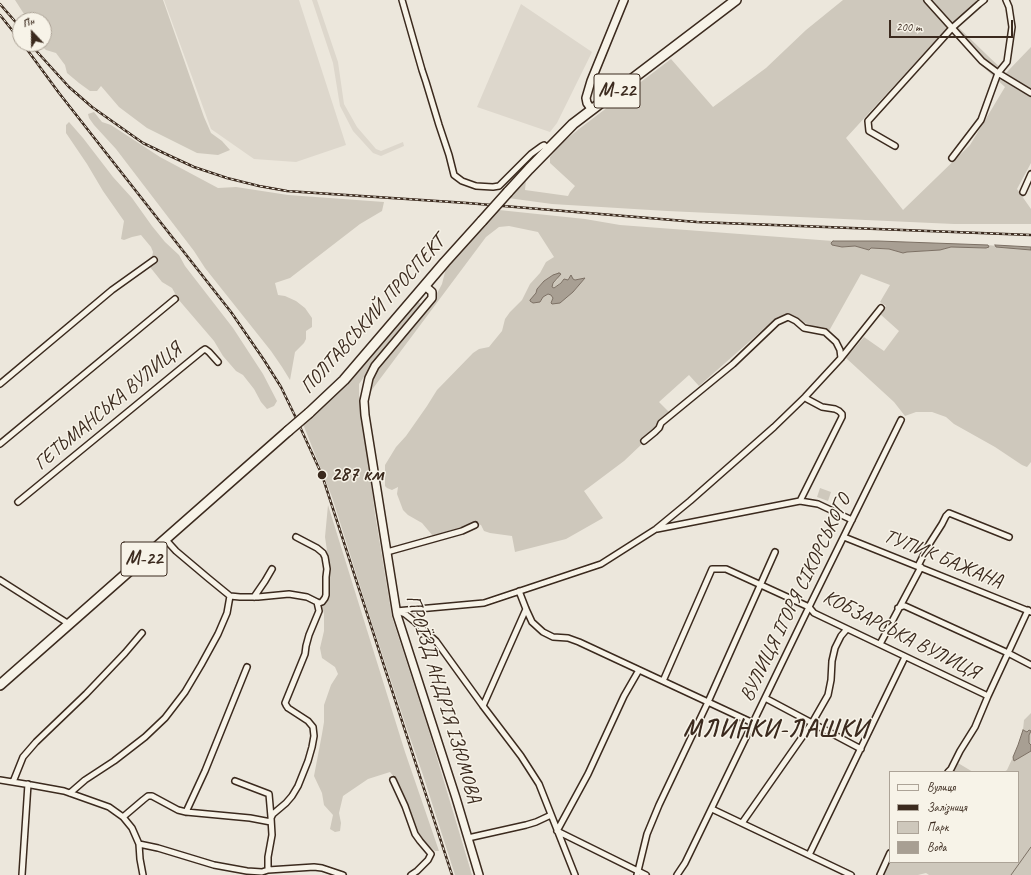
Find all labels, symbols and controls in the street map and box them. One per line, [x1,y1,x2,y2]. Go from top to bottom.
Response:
north arrow [12,12,52,52]
scale bar [891,12,1015,38]
text: Пн [20,13,36,30]
text: 200 m [896,19,922,35]
road number: М-22 [594,74,640,108]
street label: ПОЛТАВСЬКИЙ ПРОСПЕКТ [296,231,450,399]
street label: ГЕТЬМАНСЬКА ВУЛИЦЯ [29,338,187,476]
place label: 287 км [331,463,383,487]
marker: 287 км [316,469,328,481]
street label: ВУЛИЦЯ ІГОРЯ СІКОРСЬКОГО [735,490,857,706]
street label: ТУПИК БАЖАНА [880,524,1006,594]
road number: М-22 [121,542,167,576]
street label: КОБЗАРСЬКА ВУЛИЦЯ [819,585,983,685]
street label: ПРОЇЗД АНДРІЯ ІЗЮМОВА [400,592,486,806]
district label: МЛИНКИ-ЛАШКИ [681,716,871,744]
legend [889,771,1019,863]
text: Вулиця [927,779,955,795]
text: Залізниця [927,799,967,815]
text: Парк [927,819,948,835]
text: Вода [927,839,946,855]

